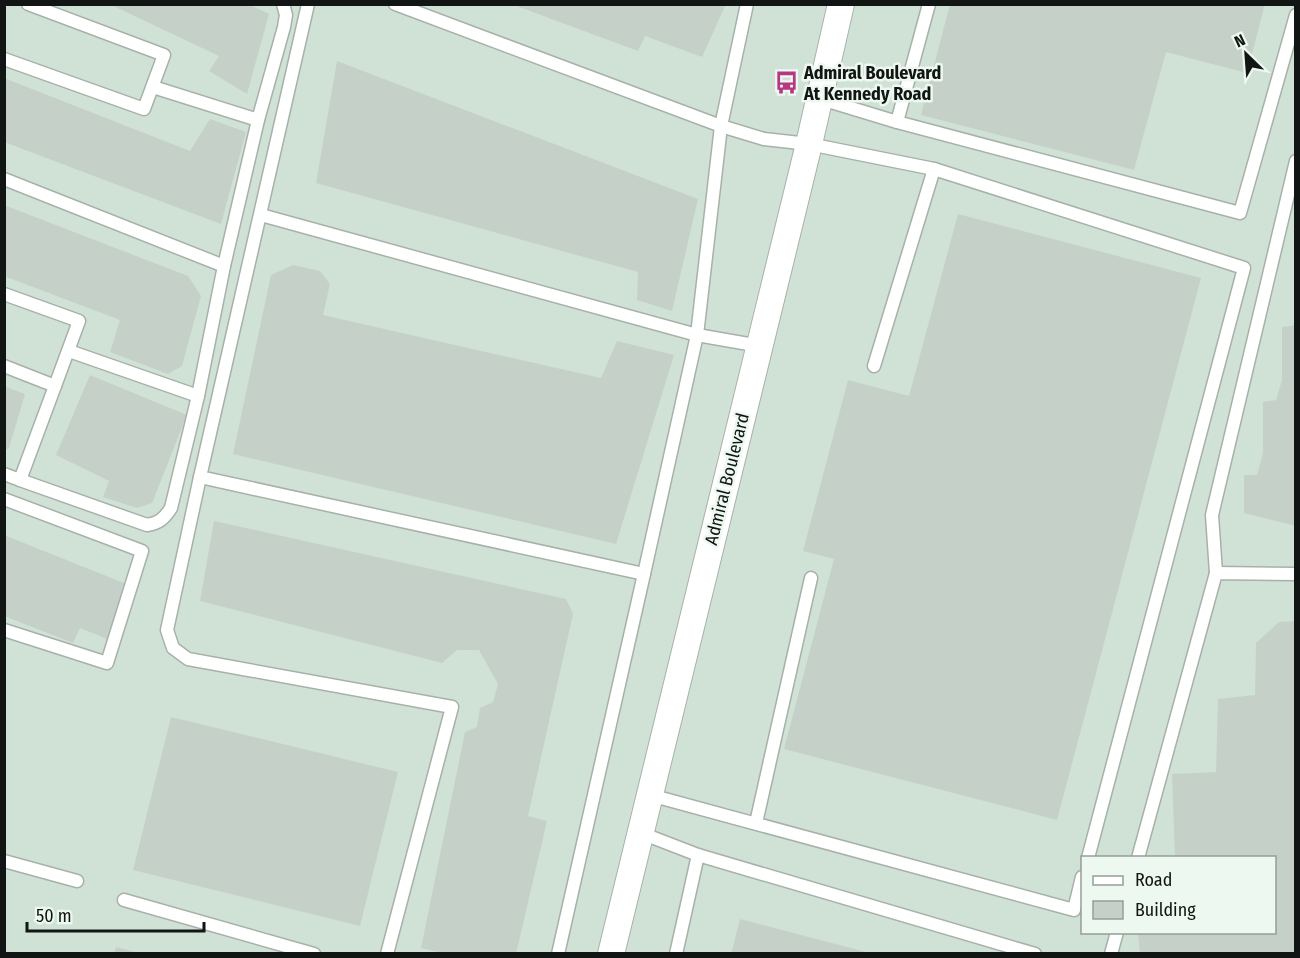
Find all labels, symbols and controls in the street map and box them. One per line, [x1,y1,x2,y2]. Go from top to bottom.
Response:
north arrow [1216,24,1276,84]
text: N [1232,30,1248,51]
place label: Admiral Boulevard At Kennedy Road [803,62,941,105]
bus stop icon: Admiral Boulevard At Kennedy Road [773,70,799,96]
street label: Admiral Boulevard [700,411,754,547]
legend [1081,856,1276,934]
text: Road [1135,869,1172,891]
scale bar [27,895,204,933]
text: Building [1135,899,1196,921]
text: 50 m [36,905,72,927]

